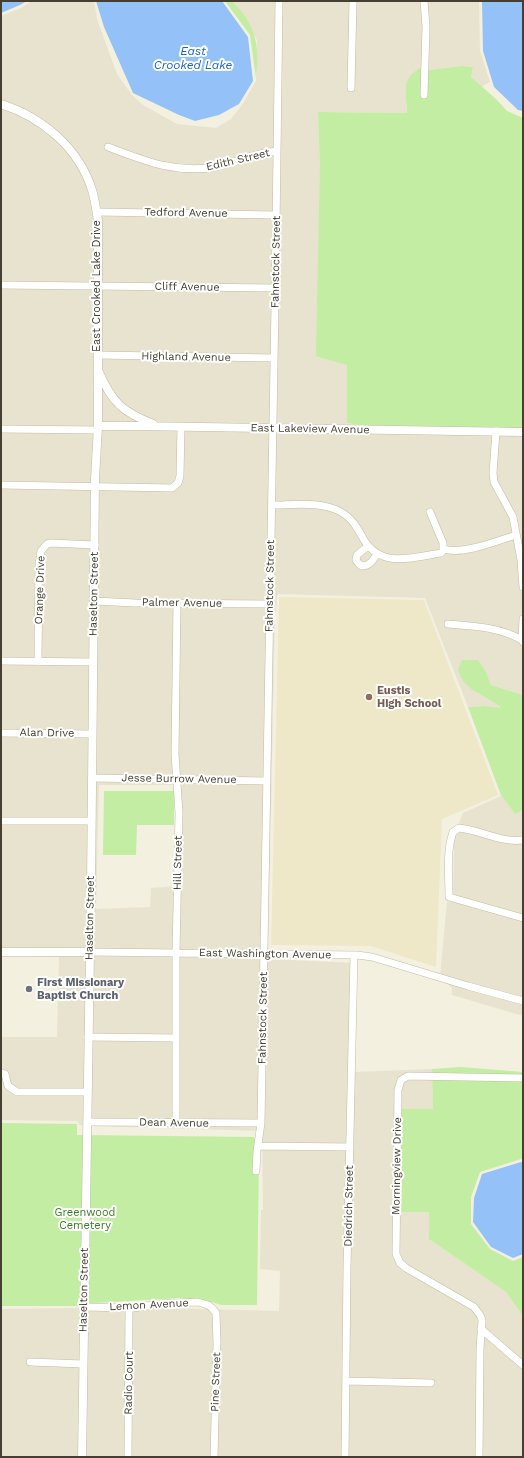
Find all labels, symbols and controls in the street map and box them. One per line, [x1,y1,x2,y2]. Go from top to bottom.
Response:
water label: East Crooked Lake [154,44,232,72]
street label: Edith Street [205,146,271,174]
street label: Tedford Avenue [144,206,228,220]
street label: Fahnstock Street [269,216,283,308]
street label: East Crooked Lake Drive [90,220,104,352]
street label: Cliff Avenue [154,280,220,294]
street label: Highland Avenue [141,350,231,364]
street label: East Lakeview Avenue [250,421,370,437]
street label: Fahnstock Street [263,540,277,632]
street label: Haselton Street [87,552,101,636]
street label: Orange Drive [32,555,48,625]
street label: Palmer Avenue [142,596,222,610]
place label: Eustis High School [377,684,441,710]
marker: Eustis High School [364,692,374,702]
street label: Alan Drive [20,726,74,740]
street label: Jesse Burrow Avenue [121,771,237,787]
street label: Hill Street [171,836,185,890]
street label: Haselton Street [83,876,97,960]
street label: East Washington Avenue [199,946,331,962]
street label: Fahnstock Street [256,972,270,1064]
place label: First Missionary Baptist Church [37,976,124,1002]
marker: First Missionary Baptist Church [24,984,34,994]
street label: Dean Avenue [139,1116,209,1130]
street label: Morningview Drive [390,1117,404,1215]
street label: Diedrich Street [342,1165,356,1247]
park label: Greenwood Cemetery [55,1206,115,1232]
street label: Haselton Street [77,1248,91,1332]
street label: Lemon Avenue [109,1296,189,1314]
street label: Radio Court [122,1351,136,1415]
street label: Pine Street [208,1352,224,1412]

